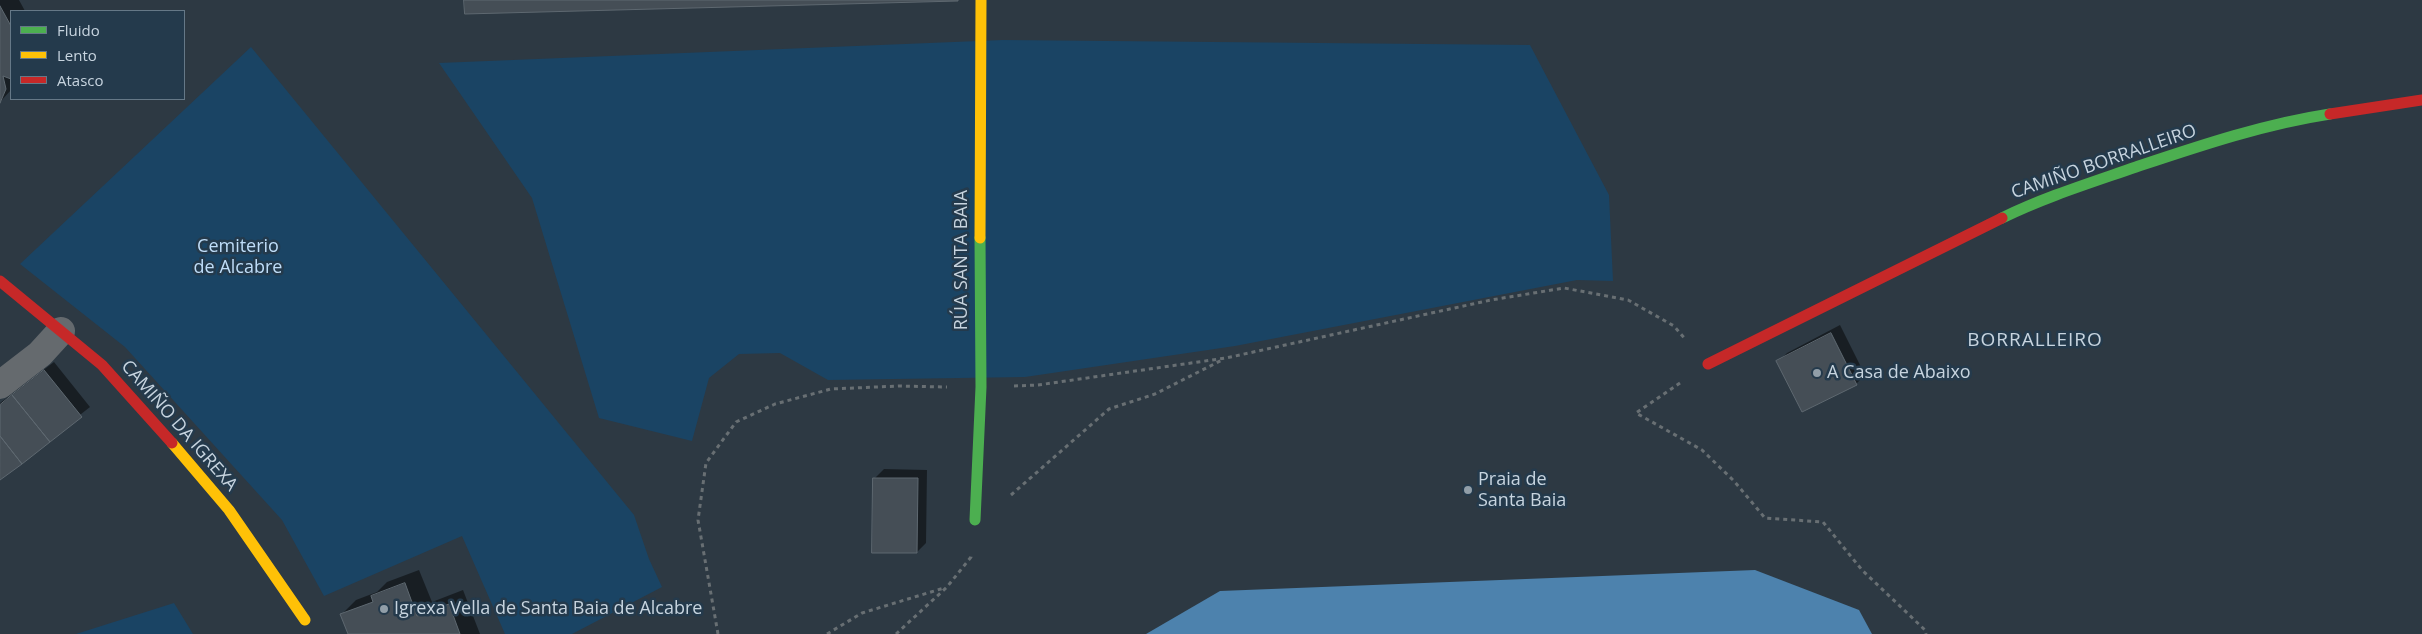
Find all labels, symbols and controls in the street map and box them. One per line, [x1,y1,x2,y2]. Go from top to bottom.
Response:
legend [10,10,185,100]
text: Fluido [57,20,100,40]
text: Lento [57,45,97,65]
text: Atasco [57,70,104,90]
street label: CAMIÑO BORRALLEIRO [2009,120,2199,204]
street label: RÚA SANTA BAIA [951,190,973,330]
park label: Cemiterio de Alcabre [194,236,282,278]
district label: BORRALLEIRO [1966,330,2104,352]
street label: CAMIÑO DA IGREXA [116,356,242,496]
place label: A Casa de Abaixo [1827,362,1971,384]
marker: A Casa de Abaixo [1811,367,1823,379]
place label: Praia de Santa Baia [1478,469,1566,512]
marker: Praia de Santa Baia [1462,484,1474,496]
place label: Igrexa Vella de Santa Baia de Alcabre [394,598,702,620]
marker: Igrexa Vella de Santa Baia de Alcabre [378,603,390,615]

